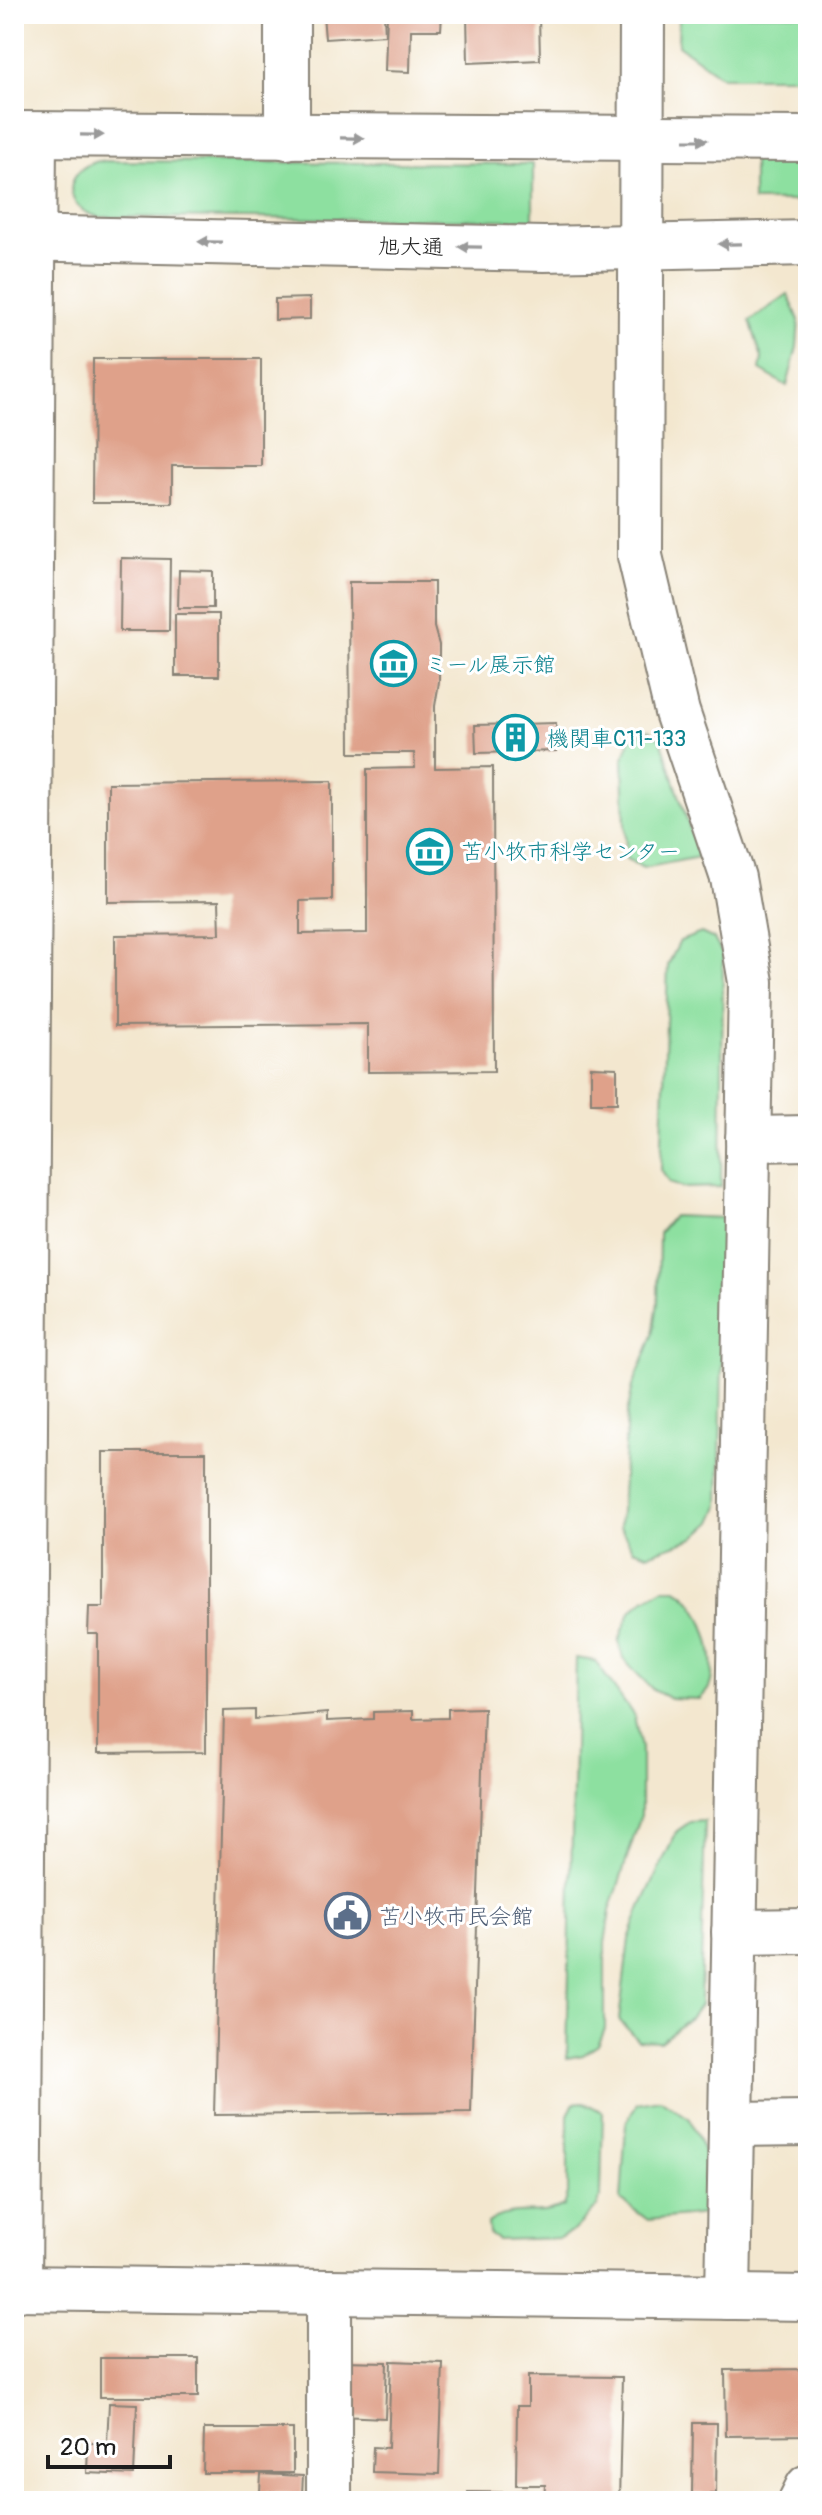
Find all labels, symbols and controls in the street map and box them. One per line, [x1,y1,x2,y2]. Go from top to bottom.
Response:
one-way arrow [80,129,105,141]
one-way arrow [340,132,365,144]
one-way arrow [684,134,709,146]
street label: 旭大通 [378,232,444,262]
one-way arrow [197,235,222,248]
one-way arrow [717,238,742,251]
one-way arrow [457,241,482,254]
museum icon: ミール展示館 [370,640,418,688]
place label: ミール展示館 [425,651,555,679]
building icon: 機関車C11-133 [492,714,540,762]
place label: 機関車C11-133 [547,725,686,753]
museum icon: 苫小牧市科学センター [406,827,454,875]
place label: 苫小牧市科学センター [461,838,680,866]
public building icon: 苫小牧市民会館 [324,1892,372,1940]
place label: 苫小牧市民会館 [379,1903,533,1931]
scale bar [48,2419,170,2469]
text: 20 m [60,2433,116,2462]

